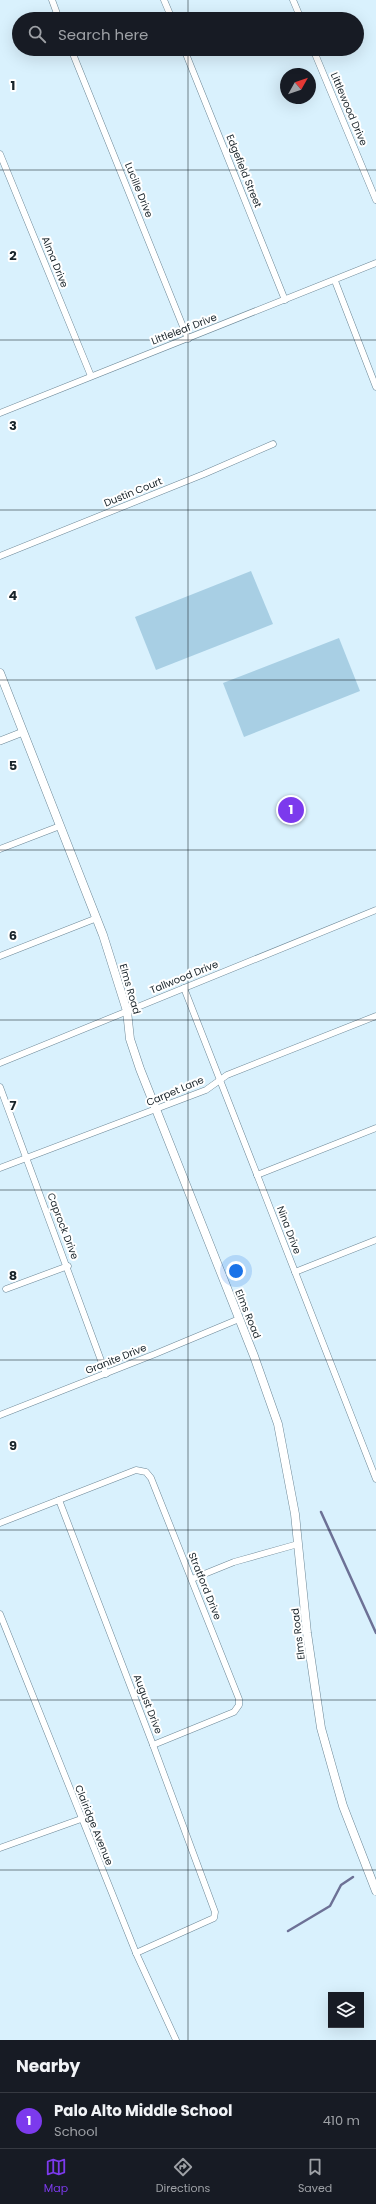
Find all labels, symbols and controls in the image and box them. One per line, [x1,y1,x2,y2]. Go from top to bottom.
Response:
search box [12,12,364,56]
icon: search [26,23,48,45]
text: Search here [58,24,148,45]
north arrow [280,68,316,104]
street label: Littlewood Drive [327,70,371,148]
text: 1 [11,76,15,95]
street label: Edgefield Street [222,132,266,210]
street label: Lucille Drive [121,160,157,220]
street label: Alma Drive [38,234,72,290]
text: 2 [9,246,17,265]
street label: Littleleaf Drive [149,310,219,348]
text: 3 [9,416,17,435]
street label: Dustin Court [102,473,165,511]
text: 4 [9,586,18,605]
text: 5 [9,756,17,775]
pin: 1 [278,795,304,825]
text: 6 [9,926,17,945]
street label: Tallwood Drive [148,956,220,998]
street label: Elms Road [116,962,144,1016]
street label: Carpet Lane [144,1072,206,1110]
text: 7 [10,1096,17,1115]
street label: Caprock Drive [43,1190,83,1262]
street label: Nina Drive [273,1204,305,1256]
your location [226,1261,246,1281]
text: 8 [9,1266,17,1285]
street label: Elms Road [231,1287,265,1341]
street label: Granite Drive [83,1340,149,1378]
text: 9 [9,1436,17,1455]
street label: Stratford Drive [185,1550,225,1622]
street label: Elms Road [287,1607,309,1661]
street label: August Drive [130,1672,166,1736]
street label: Clairidge Avenue [71,1783,117,1867]
map controls [328,1992,364,2028]
button: layers [328,1992,364,2028]
text: Nearby [16,2054,80,2078]
text: Palo Alto Middle School [54,2100,232,2121]
text: 1 [27,2111,31,2130]
text: 410 m [323,2111,360,2130]
text: School [54,2122,98,2141]
tab: Map [44,2156,68,2197]
tab: Directions [156,2156,210,2197]
tab: Saved [298,2156,332,2197]

